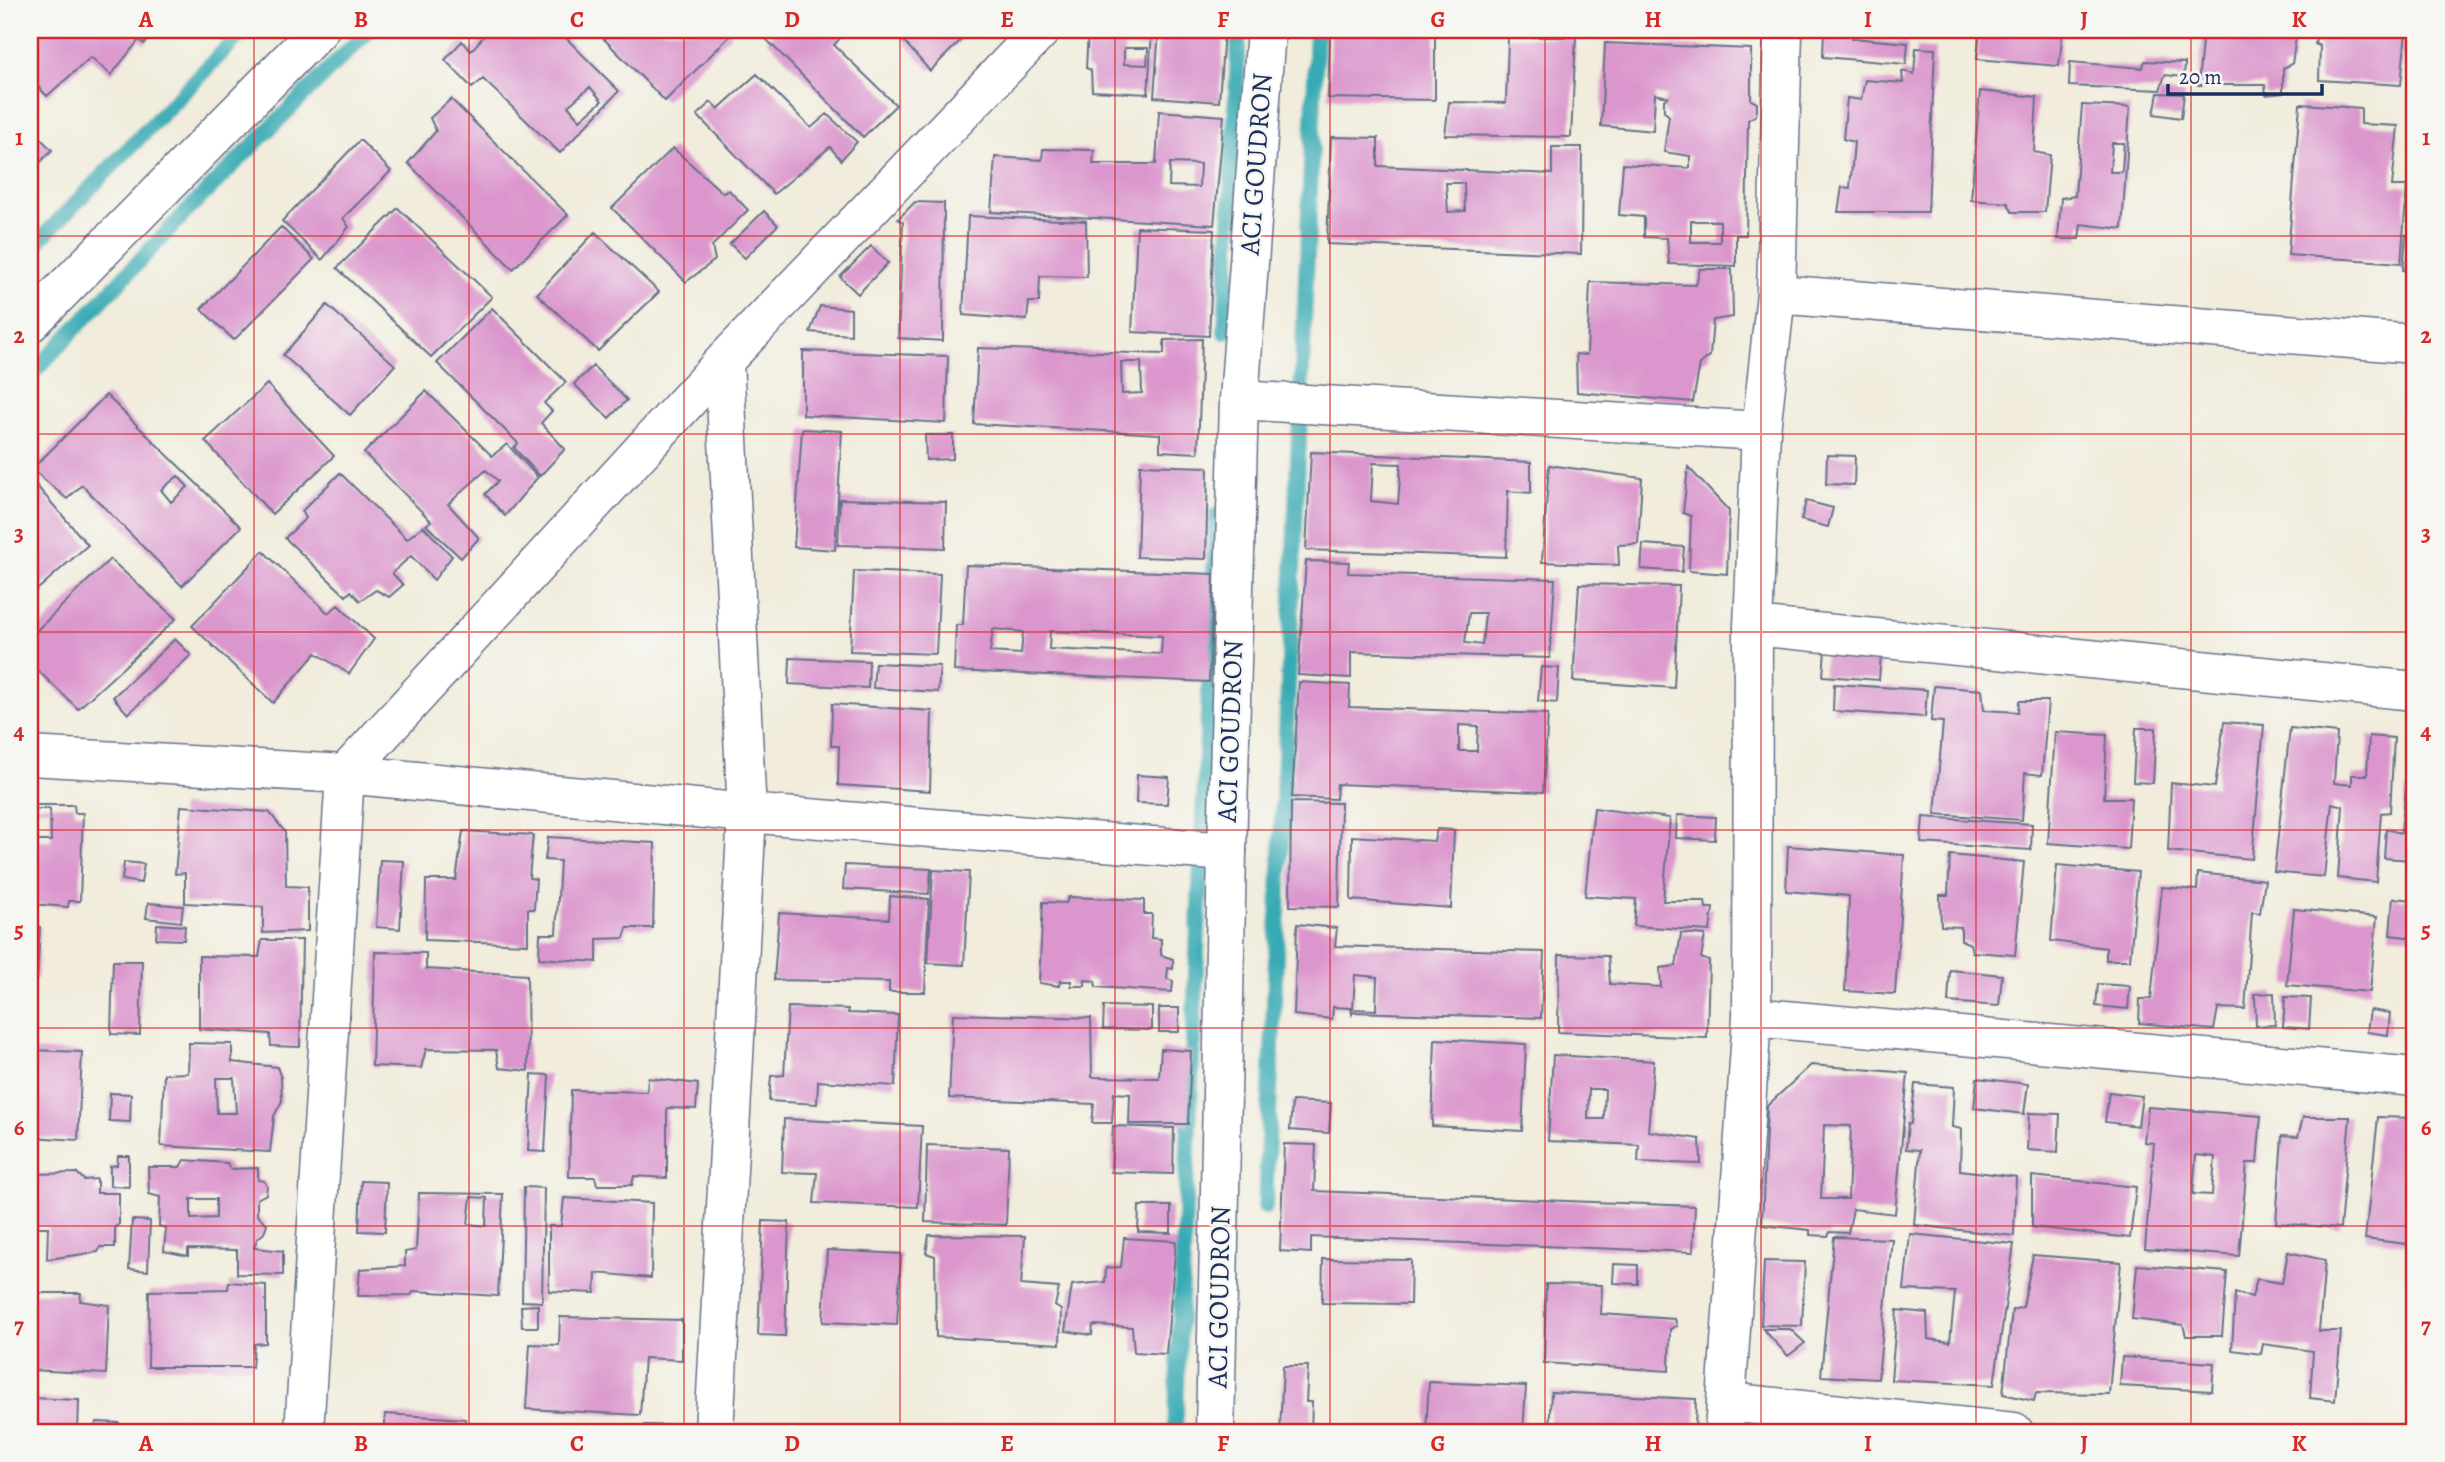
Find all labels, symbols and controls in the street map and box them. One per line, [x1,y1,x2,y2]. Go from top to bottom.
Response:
text: A [138,4,154,35]
text: B [354,4,368,35]
text: C [570,4,584,35]
text: D [784,4,800,35]
text: E [1000,4,1014,35]
text: F [1217,4,1230,35]
text: G [1430,4,1446,35]
text: H [1644,4,1662,35]
text: I [1864,4,1872,35]
text: J [2080,4,2088,35]
text: K [2291,4,2307,35]
scale bar [2168,52,2322,96]
text: 20 m [2179,63,2222,91]
street label: ACI GOUDRON [1231,72,1281,257]
text: 1 [15,122,23,153]
text: 1 [2422,122,2430,153]
text: 2 [13,320,25,351]
text: 2 [2420,320,2432,351]
text: 3 [14,518,24,549]
text: 3 [2421,518,2431,549]
street label: ACI GOUDRON [1208,639,1252,824]
text: 4 [14,716,25,747]
text: 4 [2421,716,2432,747]
text: 5 [14,914,24,945]
text: 5 [2421,914,2431,945]
text: 6 [14,1112,25,1143]
text: 6 [2421,1112,2432,1143]
street label: ACI GOUDRON [1198,1205,1240,1390]
text: 7 [14,1310,24,1341]
text: 7 [2421,1310,2431,1341]
text: A [138,1428,154,1459]
text: B [354,1428,368,1459]
text: C [570,1428,584,1459]
text: D [784,1428,800,1459]
text: E [1000,1428,1014,1459]
text: F [1217,1428,1230,1459]
text: G [1430,1428,1446,1459]
text: H [1644,1428,1662,1459]
text: I [1864,1428,1872,1459]
text: J [2080,1428,2088,1459]
text: K [2291,1428,2307,1459]

